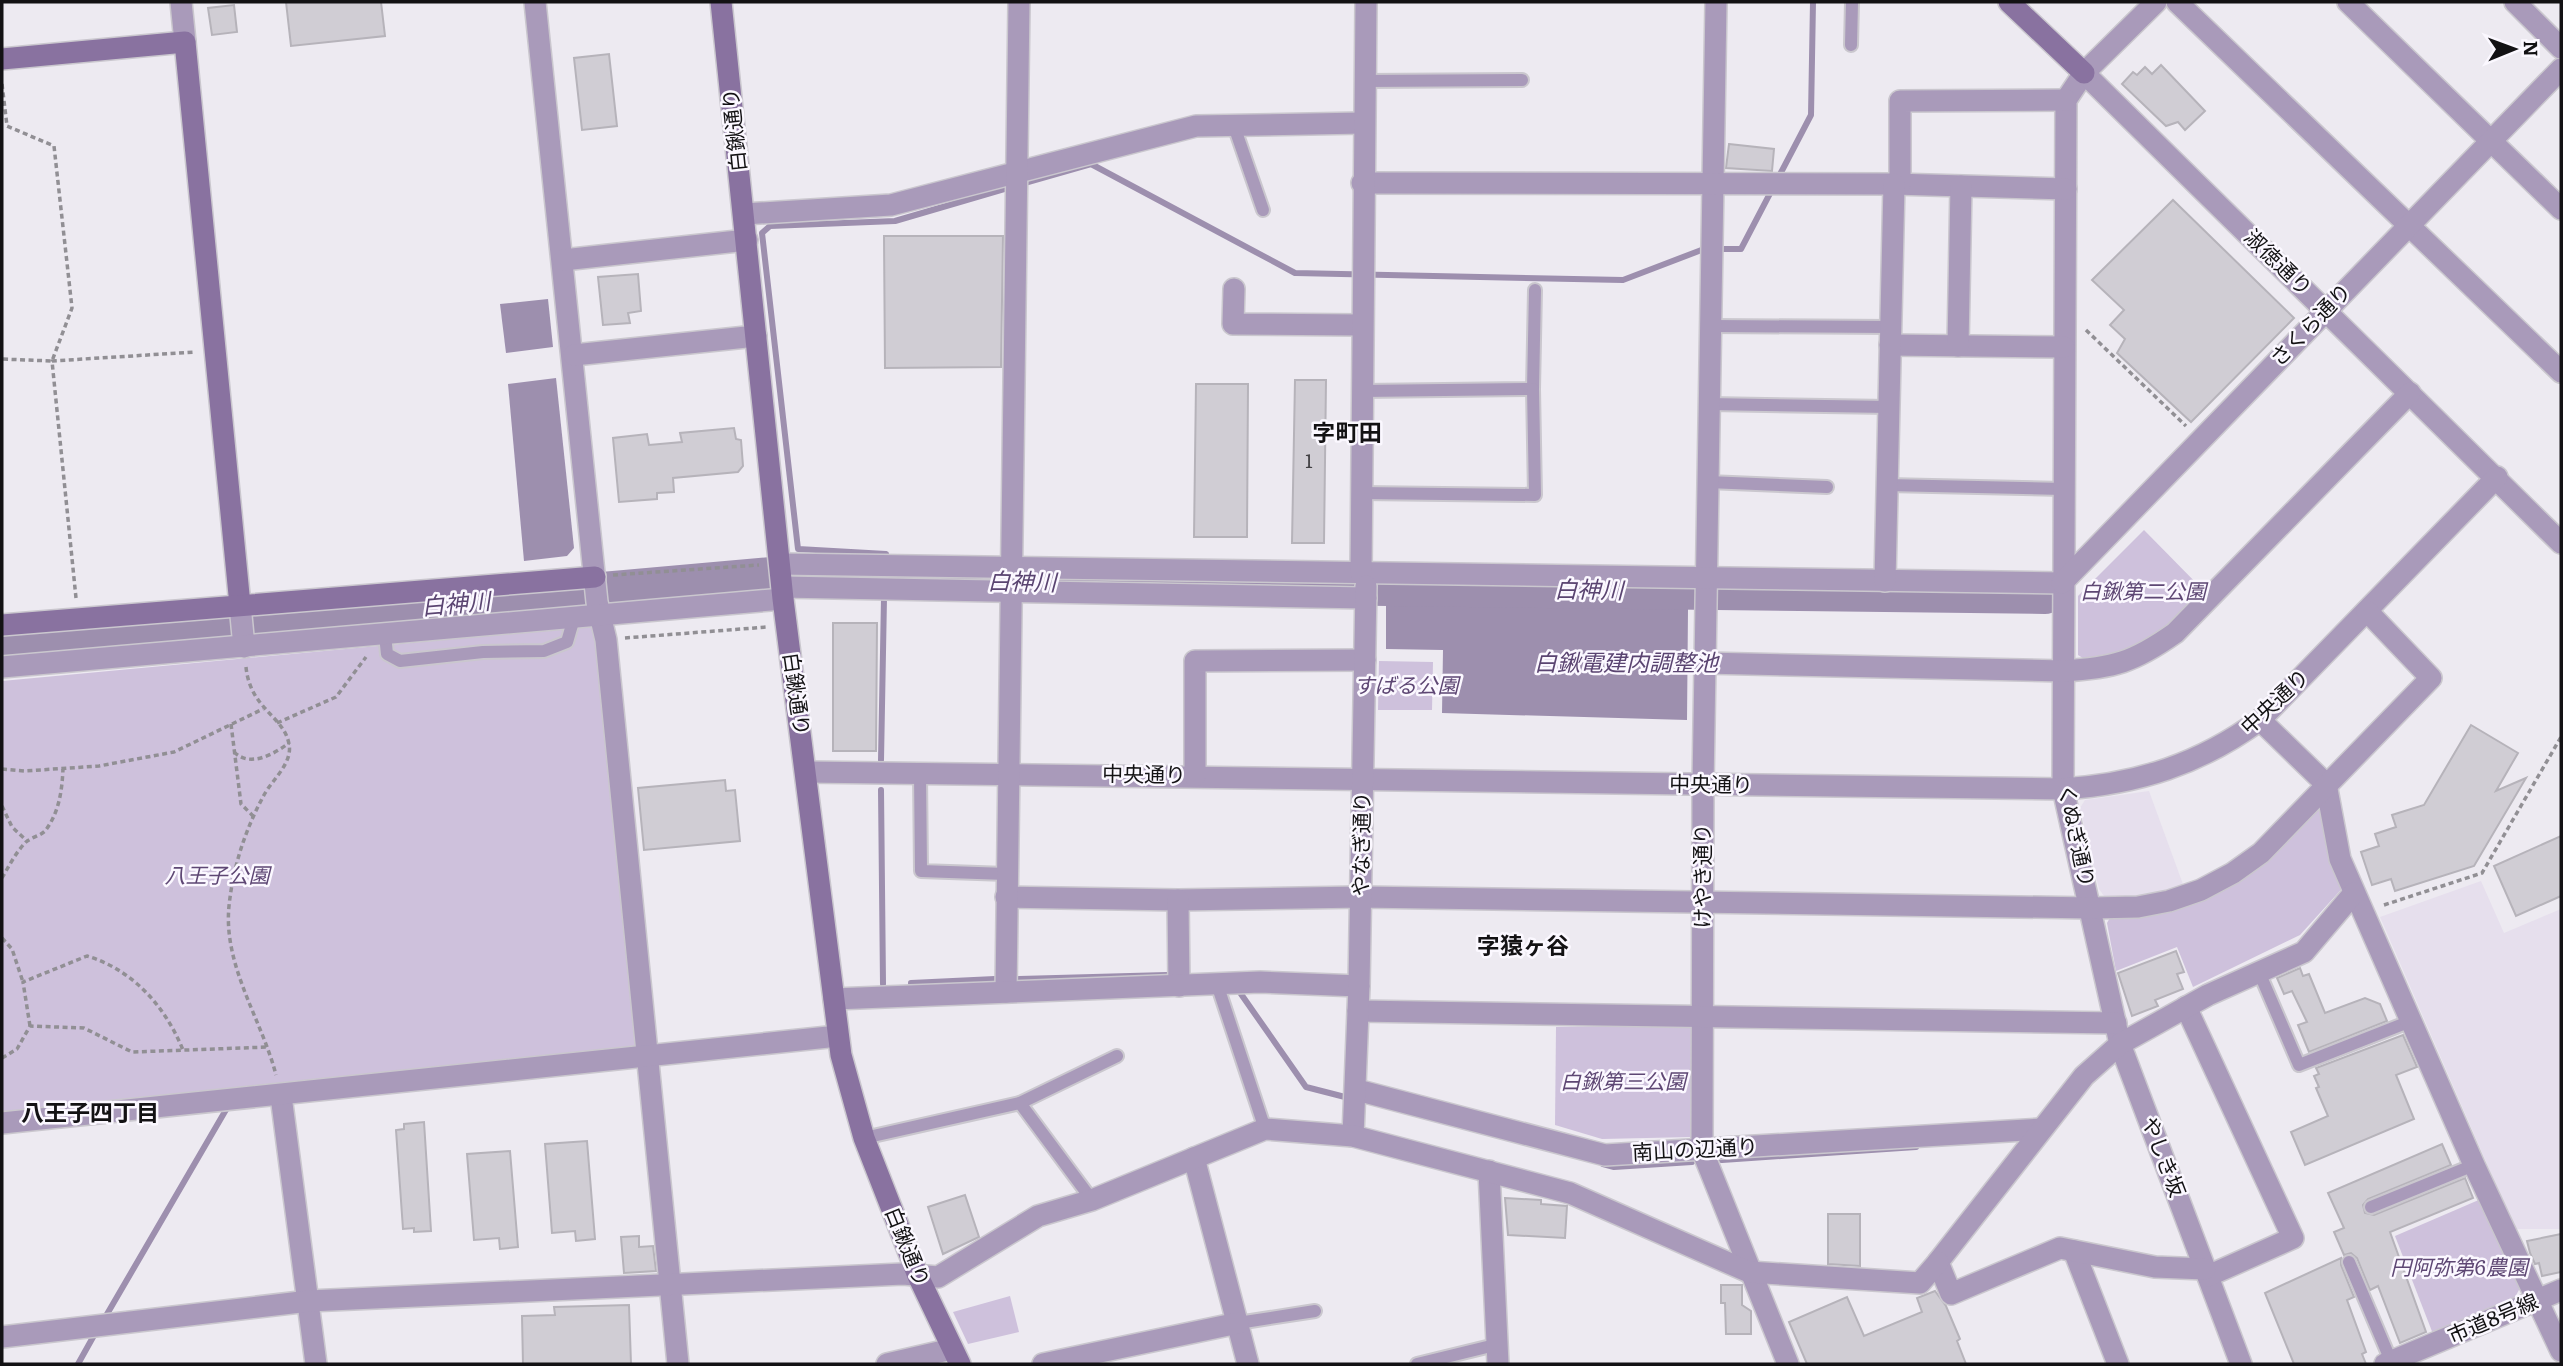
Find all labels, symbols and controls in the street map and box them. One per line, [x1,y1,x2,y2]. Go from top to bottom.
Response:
north arrow [2479,14,2549,84]
text: N [2518,40,2546,57]
street label: 白鍬通り [713,87,752,174]
street label: 淑徳通り [2239,221,2321,302]
street label: さくら通り [2262,275,2357,372]
district label: 字町田 [1313,414,1382,448]
house number: 1 [1305,447,1313,474]
water label: 白神川 [987,562,1060,598]
water label: 白神川 [1554,570,1627,606]
park label: 白鍬第二公園 [2080,574,2209,605]
water label: 白神川 [420,582,495,622]
water label: 白鍬電建内調整池 [1534,644,1720,678]
street label: 白鍬通り [777,650,820,737]
street label: 中央通り [2232,660,2315,740]
park label: すばる公園 [1354,668,1461,699]
street label: 中央通り [1102,756,1186,789]
street label: 中央通り [1669,766,1753,799]
street label: くぬぎ通り [2052,781,2104,890]
street label: やなぎ通り [1343,791,1376,897]
street label: けやき通り [1685,824,1716,929]
park label: 八王子公園 [165,858,272,889]
district label: 字猿ヶ谷 [1477,927,1569,961]
park label: 白鍬第三公園 [1560,1064,1689,1095]
district label: 八王子四丁目 [21,1094,159,1128]
street label: やしき坂 [2136,1111,2195,1201]
street label: 南山の辺通り [1631,1129,1759,1166]
street label: 白鍬通り [879,1201,939,1291]
park label: 円阿弥第6農園 [2390,1250,2531,1281]
street label: 市道8号線 [2442,1284,2542,1350]

